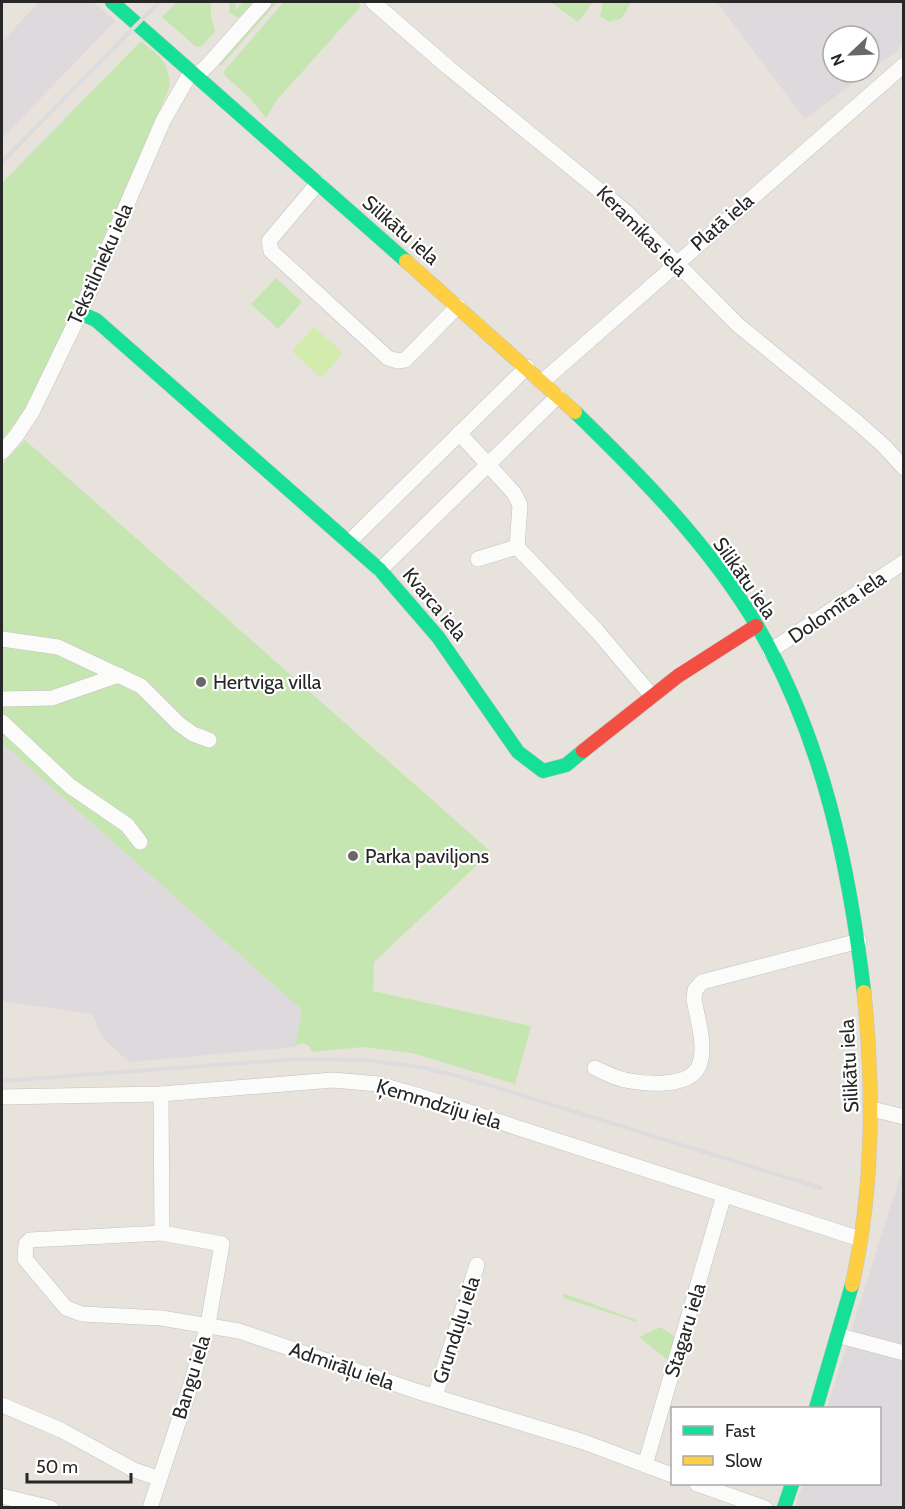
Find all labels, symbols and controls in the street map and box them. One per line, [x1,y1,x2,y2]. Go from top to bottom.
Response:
north arrow [821,24,881,84]
text: N [827,51,849,69]
street label: Keramikas iela [592,181,693,282]
street label: Platā iela [686,188,759,256]
street label: Silikātu iela [358,190,445,270]
street label: Tekstilnieku iela [62,199,138,329]
street label: Silikātu iela [708,533,782,624]
street label: Kvarca iela [398,563,473,646]
street label: Dolomīta iela [784,565,891,648]
place label: Hertviga villa [213,670,322,694]
marker: Hertviga villa [194,675,208,689]
place label: Parka paviljons [365,844,489,868]
marker: Parka paviljons [346,849,360,863]
street label: Silikātu iela [835,1018,863,1113]
street label: Ķemmdziju iela [373,1074,505,1135]
street label: Grunduļu iela [427,1273,486,1387]
street label: Stagaru iela [659,1280,711,1380]
street label: Bangu iela [167,1332,215,1422]
street label: Admirāļu iela [286,1337,398,1396]
legend [671,1407,881,1485]
text: Fast [725,1420,756,1442]
scale bar [27,1446,130,1484]
text: Slow [725,1450,762,1472]
text: 50 m [36,1456,78,1478]

